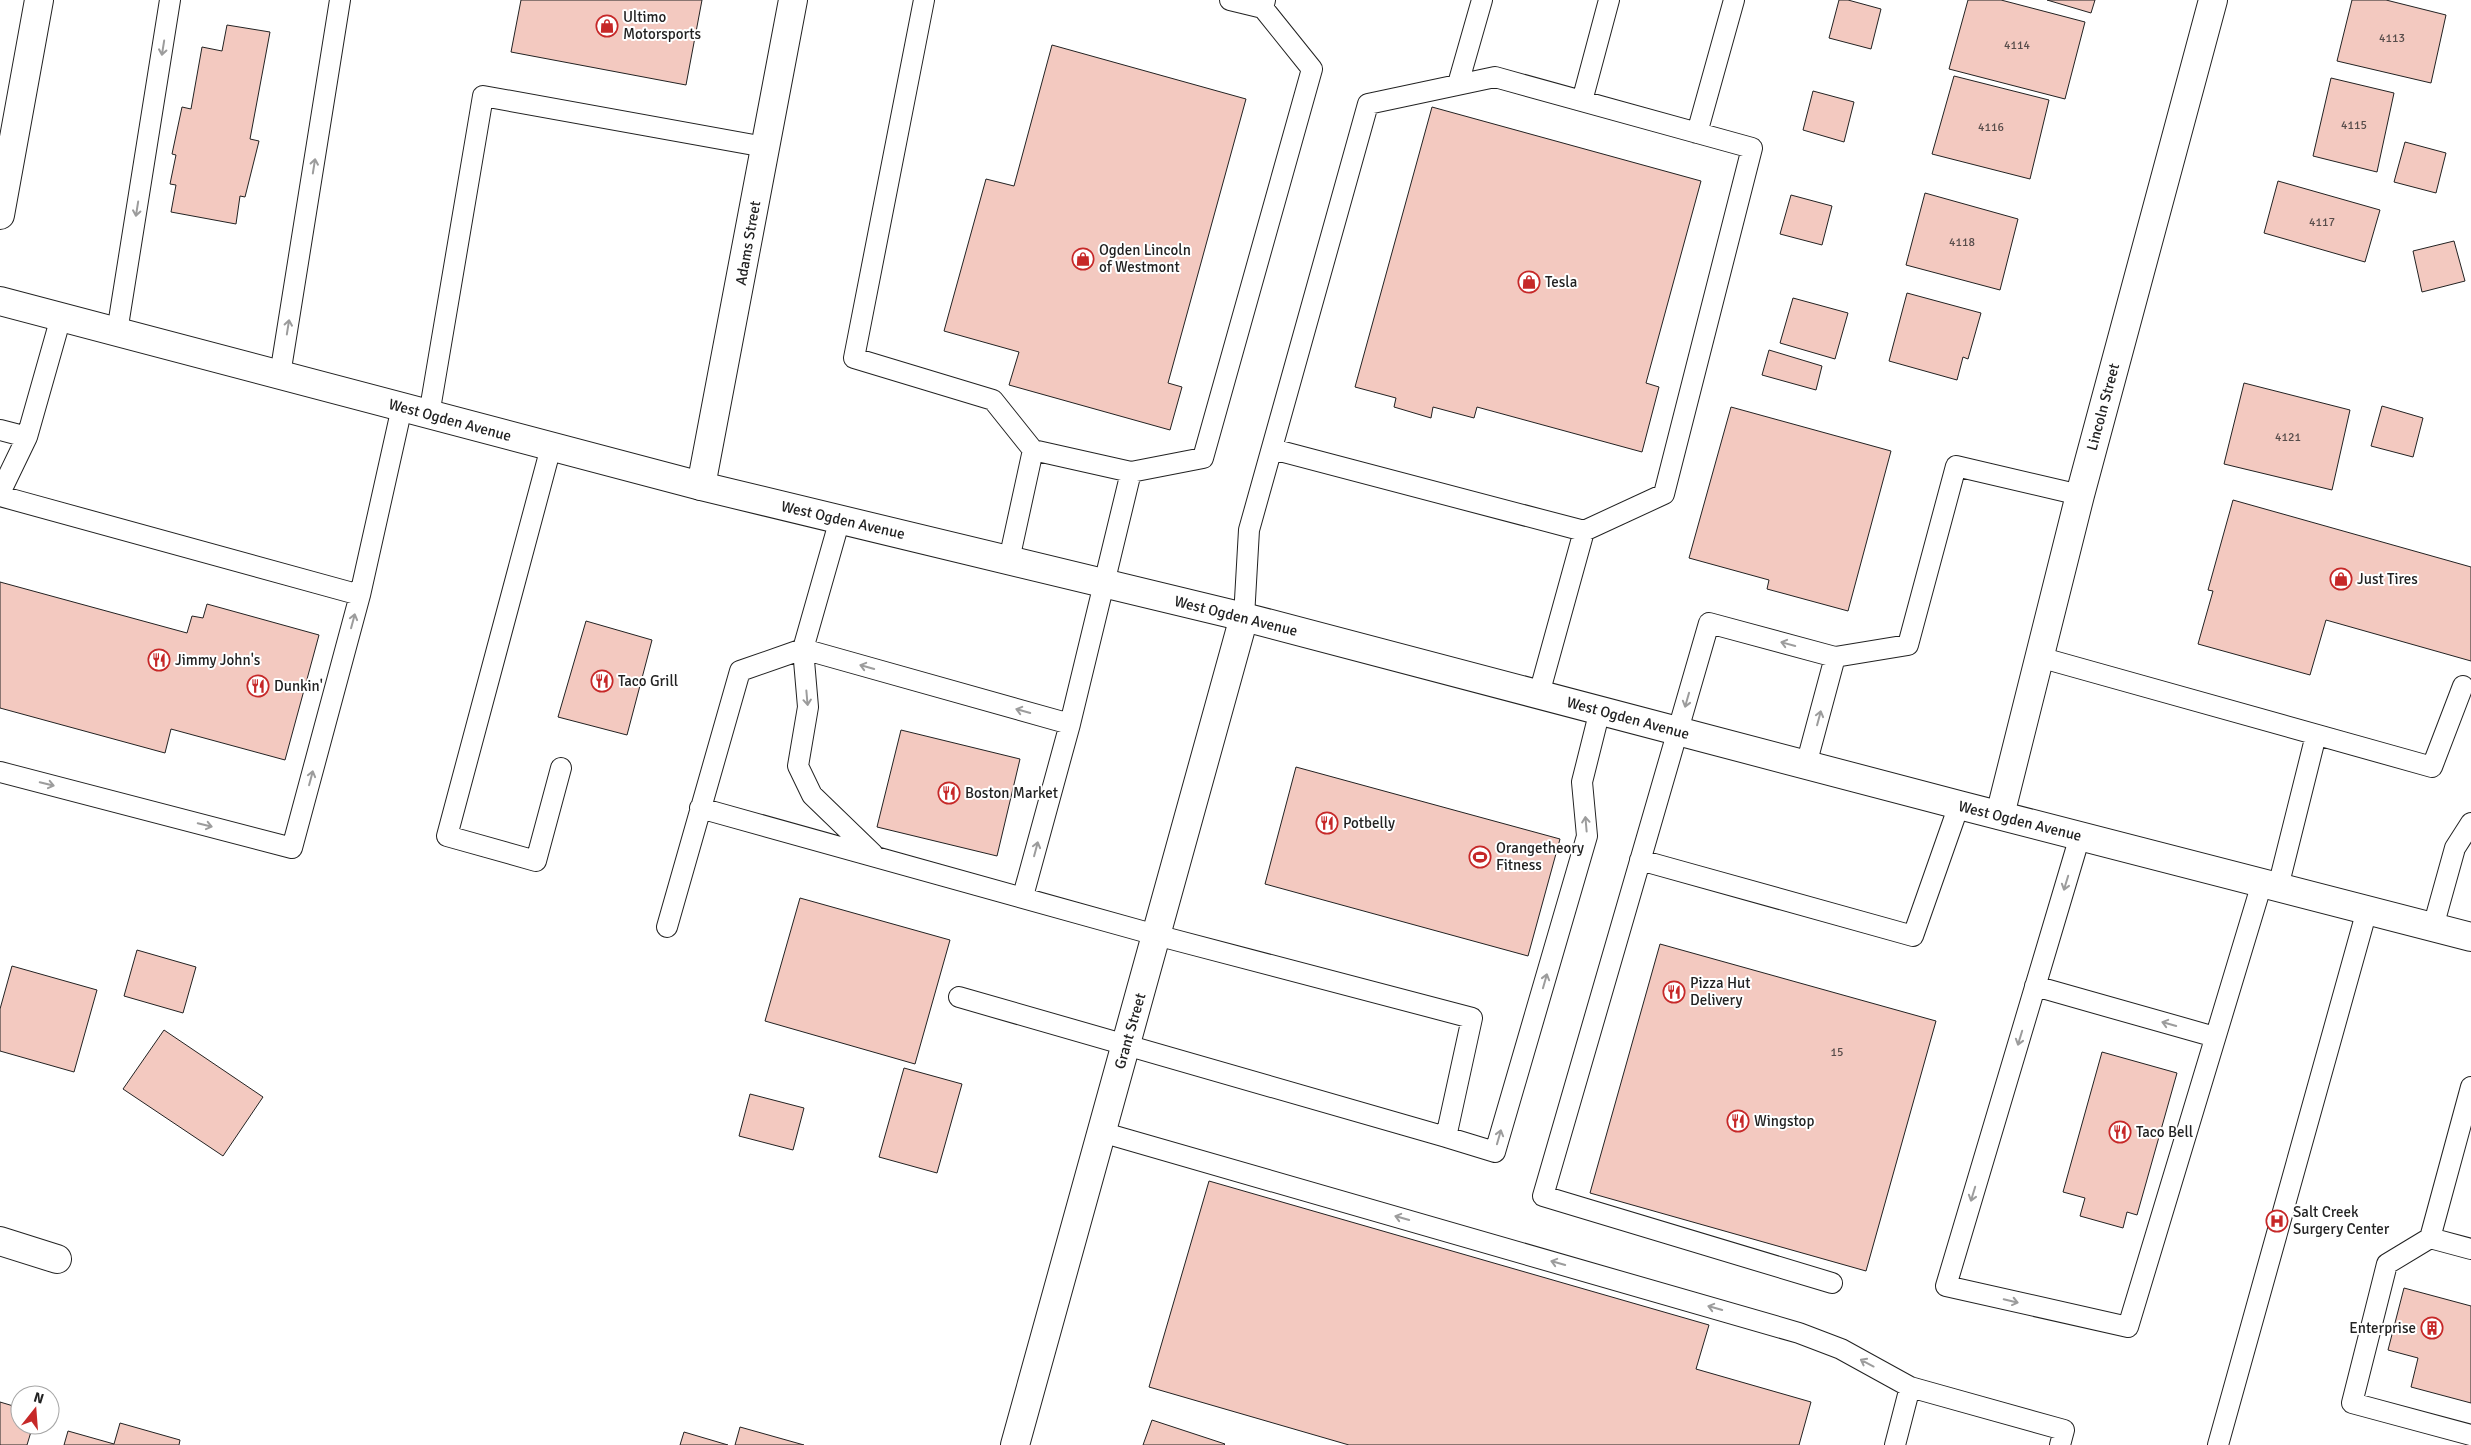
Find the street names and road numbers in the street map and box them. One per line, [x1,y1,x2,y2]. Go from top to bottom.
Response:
street label: Adams Street [732,199,764,287]
street label: Lincoln Street [2083,361,2123,453]
street label: West Ogden Avenue [387,395,513,445]
street label: West Ogden Avenue [779,497,907,543]
street label: West Ogden Avenue [1172,592,1300,640]
street label: West Ogden Avenue [1565,693,1691,743]
street label: West Ogden Avenue [1956,797,2084,845]
street label: Grant Street [1111,991,1149,1071]

